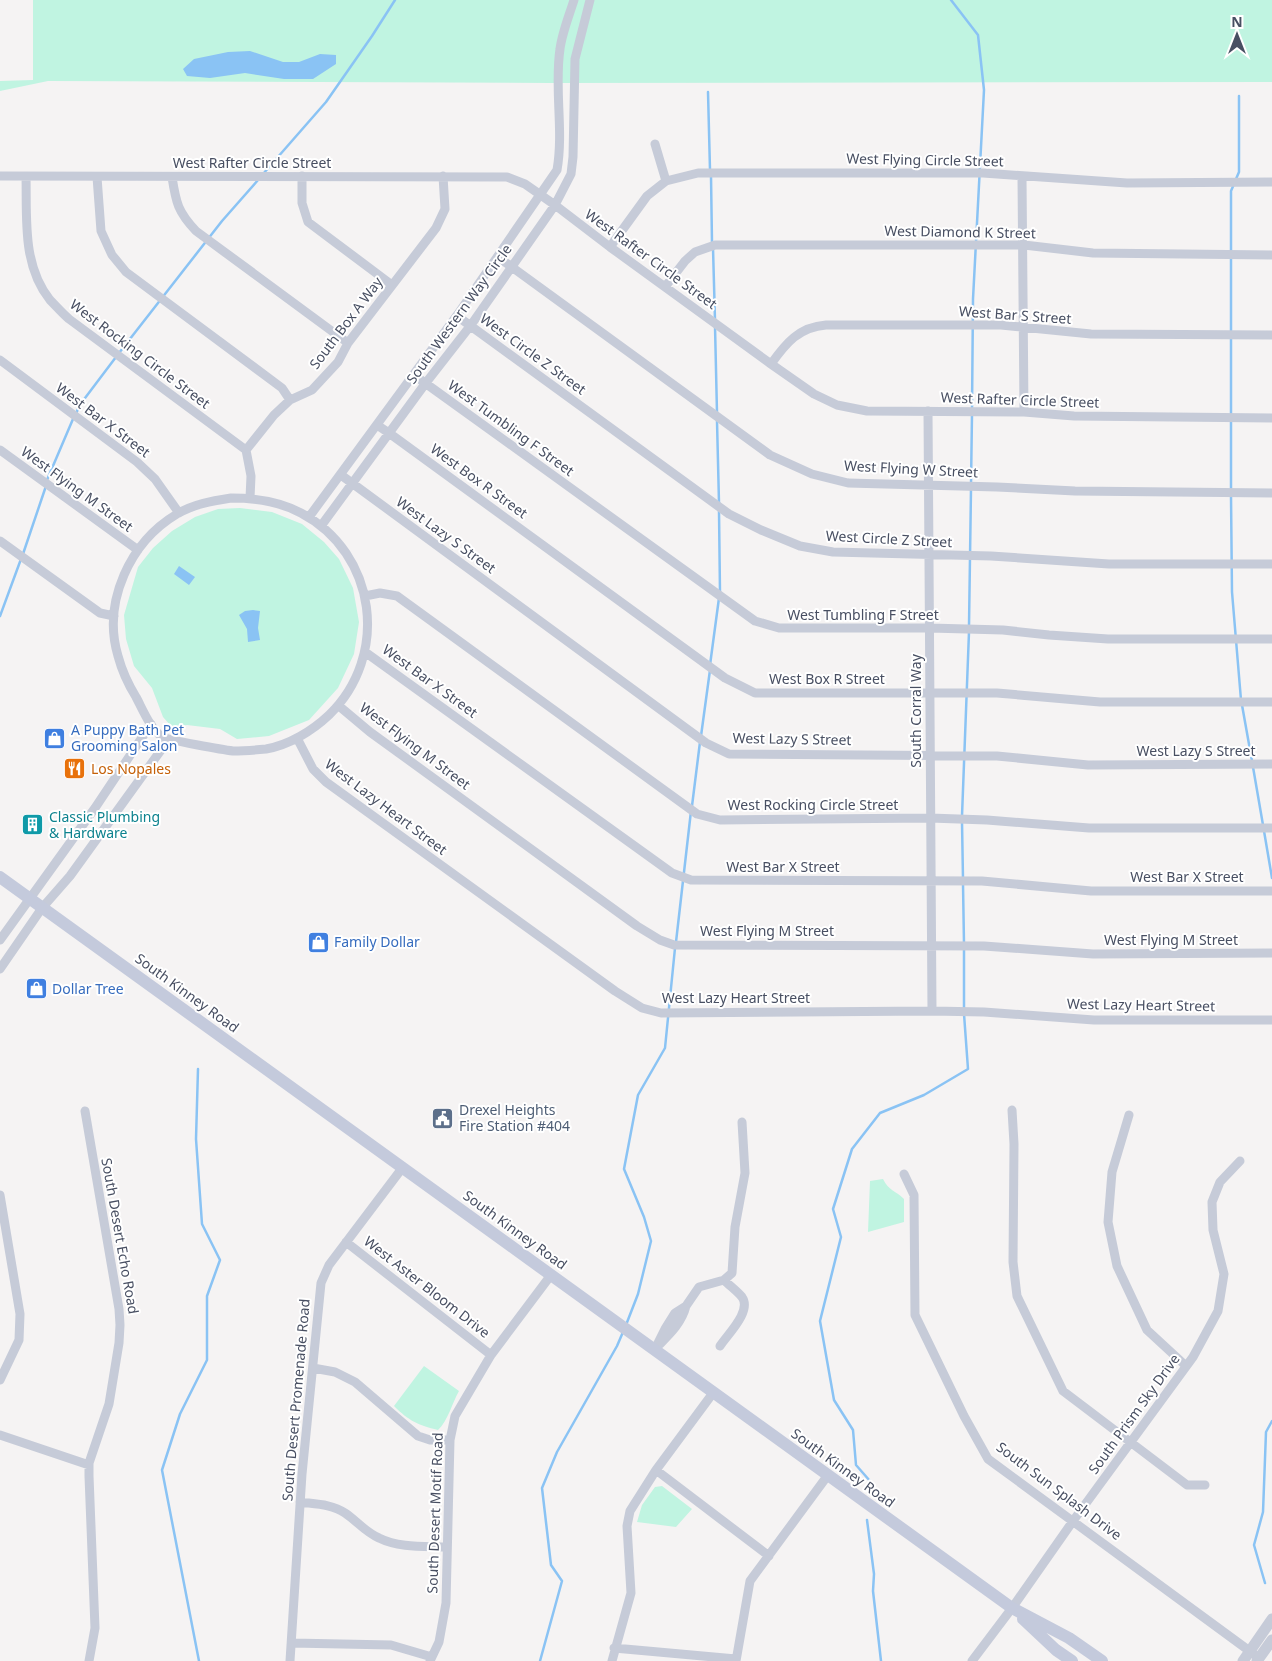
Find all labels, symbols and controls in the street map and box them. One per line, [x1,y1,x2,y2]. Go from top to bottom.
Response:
north arrow [1212,10,1262,60]
text: N [1231,12,1243,31]
street label: West Flying Circle Street [846,149,1004,170]
street label: West Rafter Circle Street [173,153,331,172]
street label: West Rafter Circle Street [582,204,721,313]
street label: West Diamond K Street [884,221,1036,242]
street label: South Western Way Circle [402,240,516,387]
street label: South Box A Way [305,272,387,373]
street label: West Rocking Circle Street [66,295,214,413]
street label: West Bar S Street [958,301,1072,328]
street label: West Circle Z Street [476,309,590,398]
street label: West Tumbling F Street [444,375,578,480]
street label: West Bar X Street [52,378,154,461]
street label: West Rafter Circle Street [940,387,1100,412]
street label: West Box R Street [427,439,532,522]
street label: West Flying M Street [18,442,137,536]
street label: West Flying W Street [843,455,979,482]
street label: West Lazy S Street [393,492,500,577]
street label: West Circle Z Street [825,526,953,551]
street label: West Tumbling F Street [787,605,939,624]
street label: West Bar X Street [379,640,482,722]
street label: South Corral Way [906,653,925,768]
street label: West Box R Street [769,669,885,688]
street label: West Flying M Street [356,698,475,794]
place label: A Puppy Bath Pet Grooming Salon [71,720,184,755]
shop icon: A Puppy Bath Pet Grooming Salon [43,726,67,750]
street label: West Lazy S Street [732,728,852,749]
street label: West Lazy S Street [1137,741,1256,760]
street label: West Lazy Heart Street [321,754,451,859]
restaurant icon: Los Nopales [63,757,87,781]
place label: Los Nopales [91,759,171,778]
street label: West Rocking Circle Street [728,795,898,814]
place label: Classic Plumbing & Hardware [49,807,160,842]
building icon: Classic Plumbing & Hardware [21,813,45,837]
street label: West Bar X Street [726,857,840,876]
street label: West Bar X Street [1130,867,1244,886]
street label: West Flying M Street [700,921,834,940]
shop icon: Family Dollar [306,930,330,954]
street label: West Flying M Street [1104,930,1238,949]
place label: Family Dollar [334,932,420,951]
street label: South Kinney Road [132,949,243,1037]
shop icon: Dollar Tree [24,977,48,1001]
place label: Dollar Tree [52,979,124,998]
street label: West Lazy Heart Street [662,988,810,1007]
street label: West Lazy Heart Street [1067,994,1215,1015]
place label: Drexel Heights Fire Station #404 [459,1100,570,1135]
public building icon: Drexel Heights Fire Station #404 [431,1106,455,1130]
street label: South Desert Echo Road [97,1156,144,1315]
street label: South Kinney Road [460,1186,571,1274]
street label: West Aster Bloom Drive [360,1231,494,1342]
street label: South Desert Promenade Road [277,1298,314,1502]
street label: South Prism Sky Drive [1084,1350,1184,1478]
street label: South Kinney Road [788,1424,899,1512]
street label: South Desert Motif Road [422,1432,447,1594]
street label: South Sun Splash Drive [993,1437,1126,1544]

